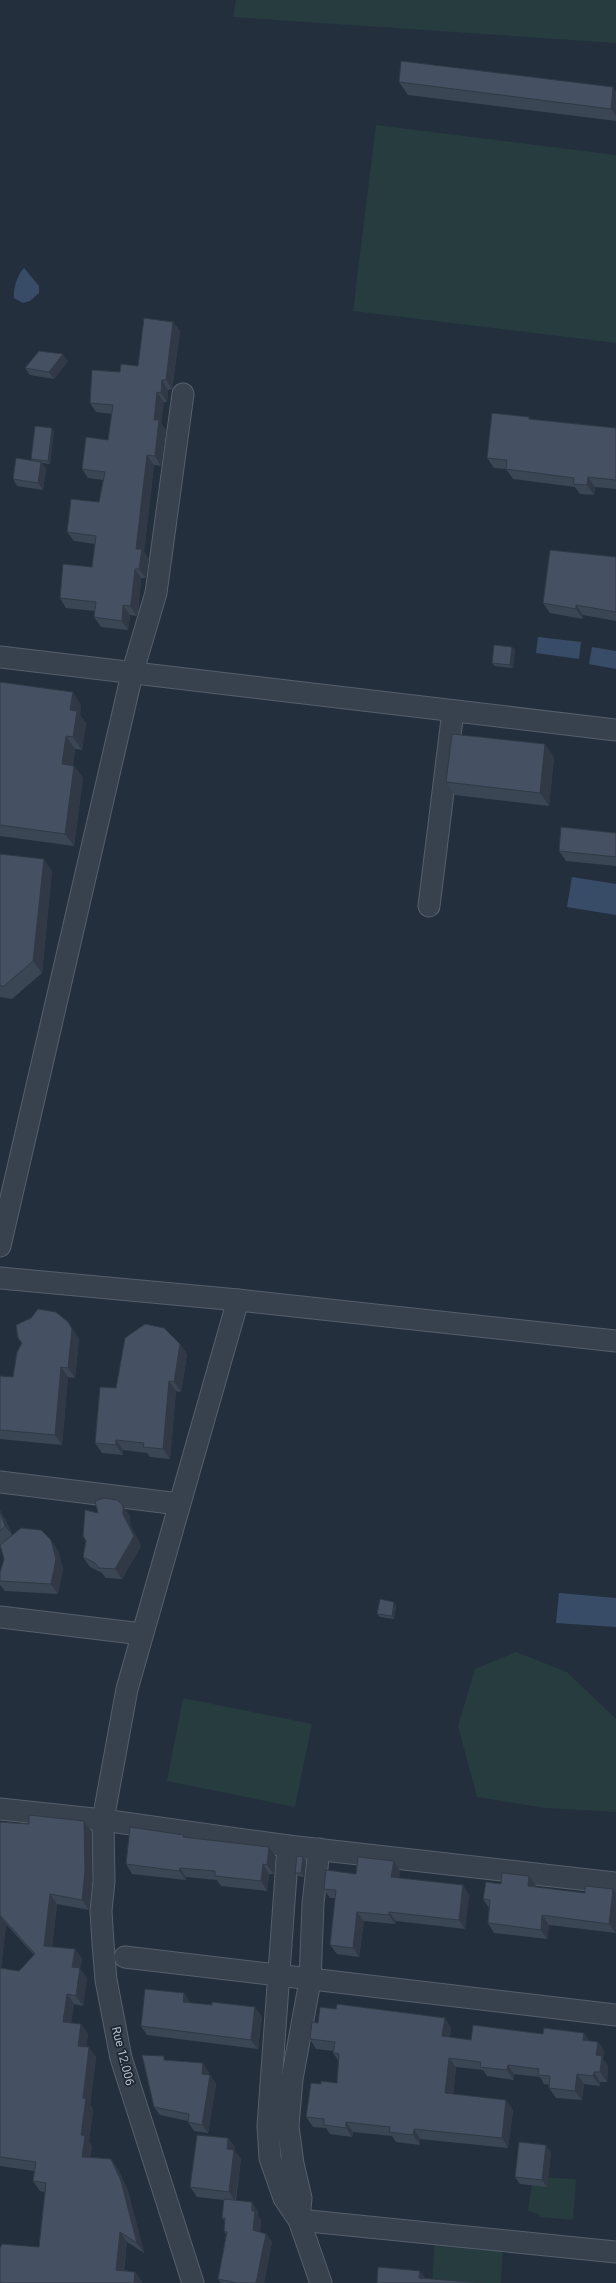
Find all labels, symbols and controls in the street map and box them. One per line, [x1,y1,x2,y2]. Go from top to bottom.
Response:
street label: Rue 12.006 [109,2025,137,2087]

